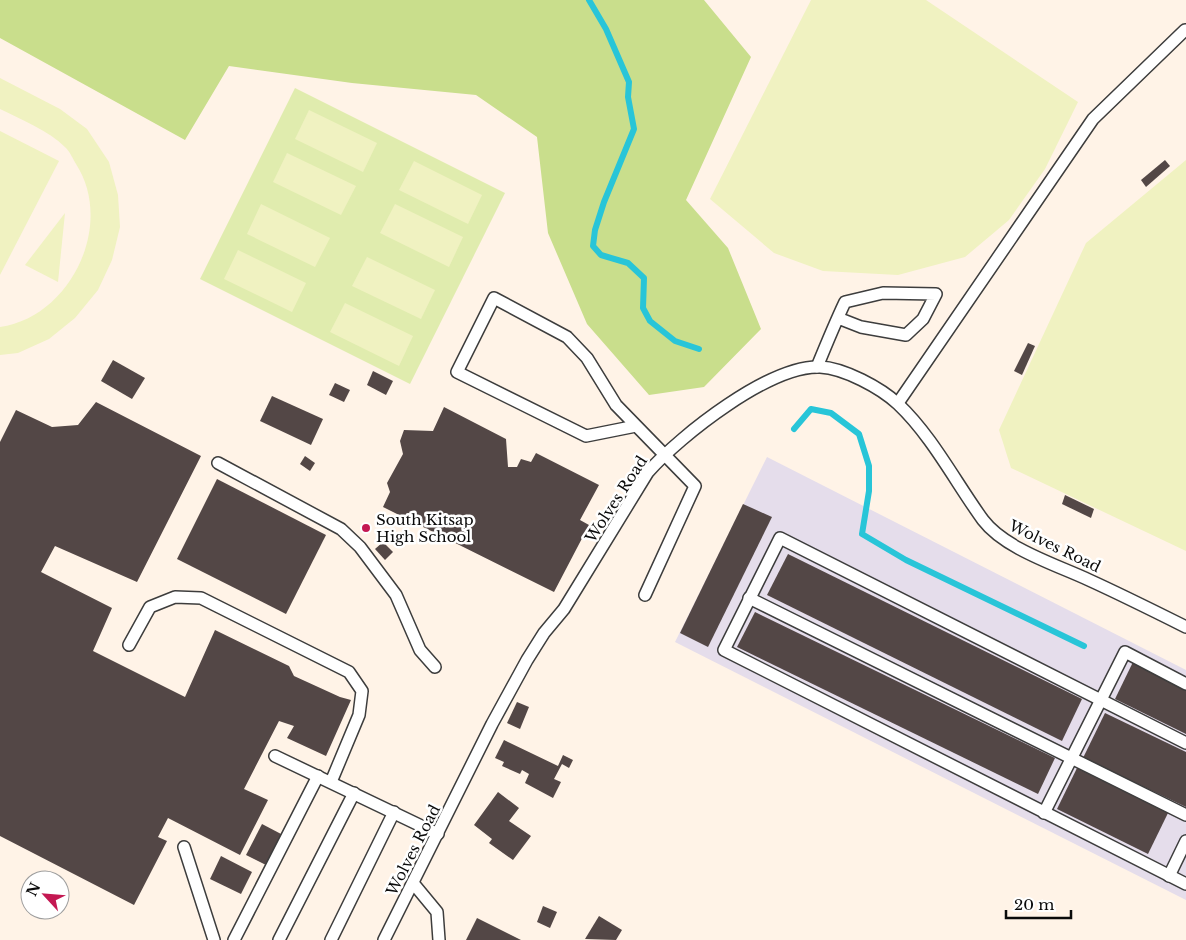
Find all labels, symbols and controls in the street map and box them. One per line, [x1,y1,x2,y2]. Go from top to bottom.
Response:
street label: Wolves Road [580,452,651,547]
place label: South Kitsap High School [376,510,474,546]
street label: Wolves Road [1005,515,1104,576]
marker: South Kitsap High School [360,522,372,534]
street label: Wolves Road [381,801,444,900]
north arrow [20,870,70,920]
text: N [22,879,44,899]
scale bar [1006,888,1071,920]
text: 20 m [1014,895,1054,914]

